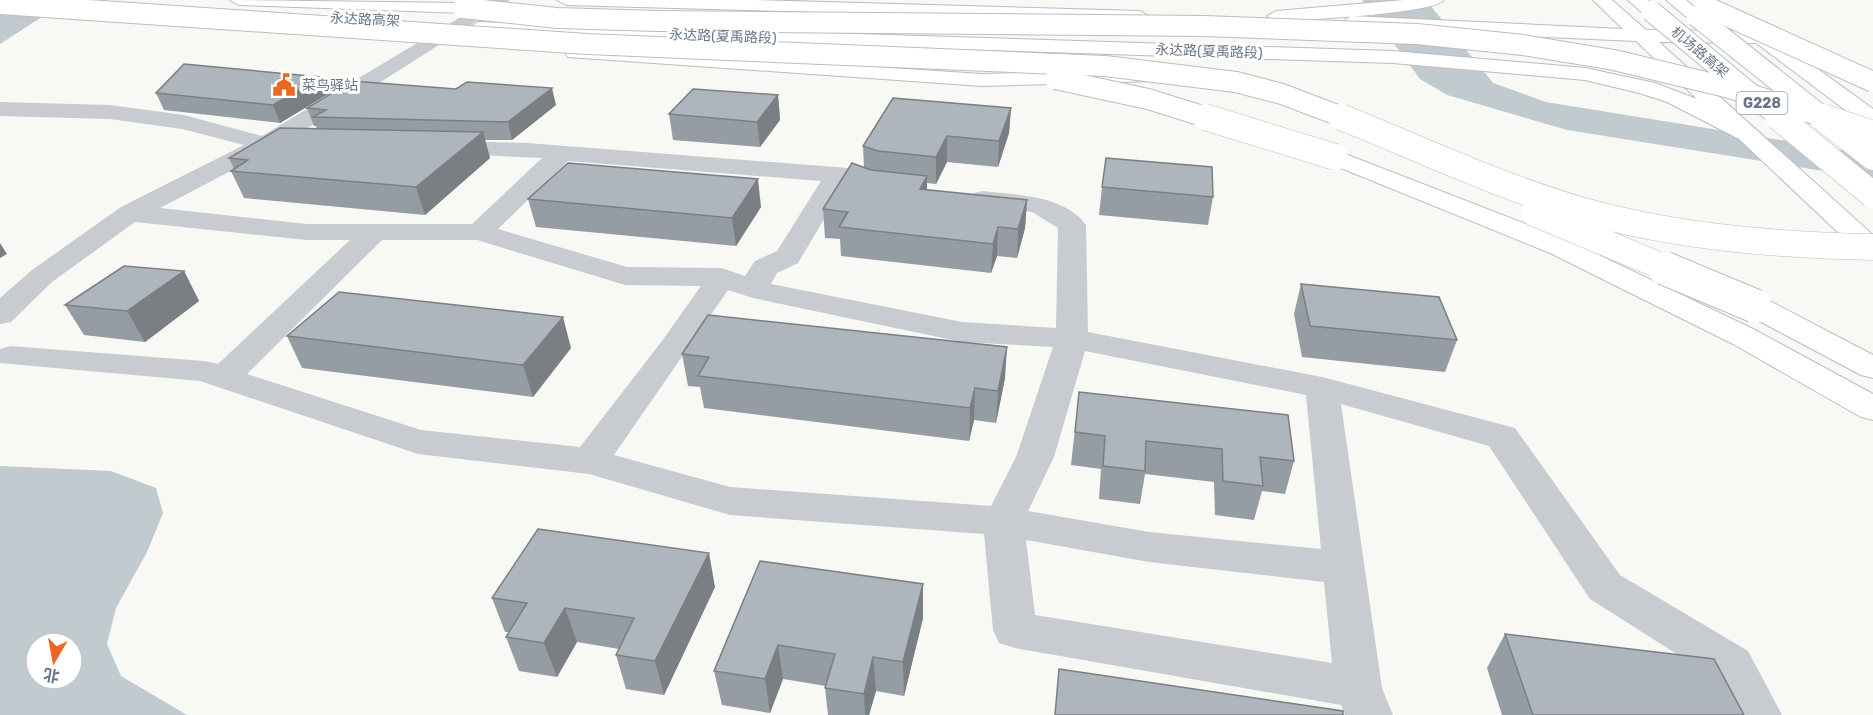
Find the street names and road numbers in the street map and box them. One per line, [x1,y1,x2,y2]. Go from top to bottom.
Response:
street label: 永达路高架 [330,9,400,30]
street label: 机场路高架 [1667,23,1732,81]
street label: 永达路(夏禹路段) [669,26,777,47]
street label: 永达路(夏禹路段) [1155,41,1263,62]
road number: G228 [1736,92,1788,114]

